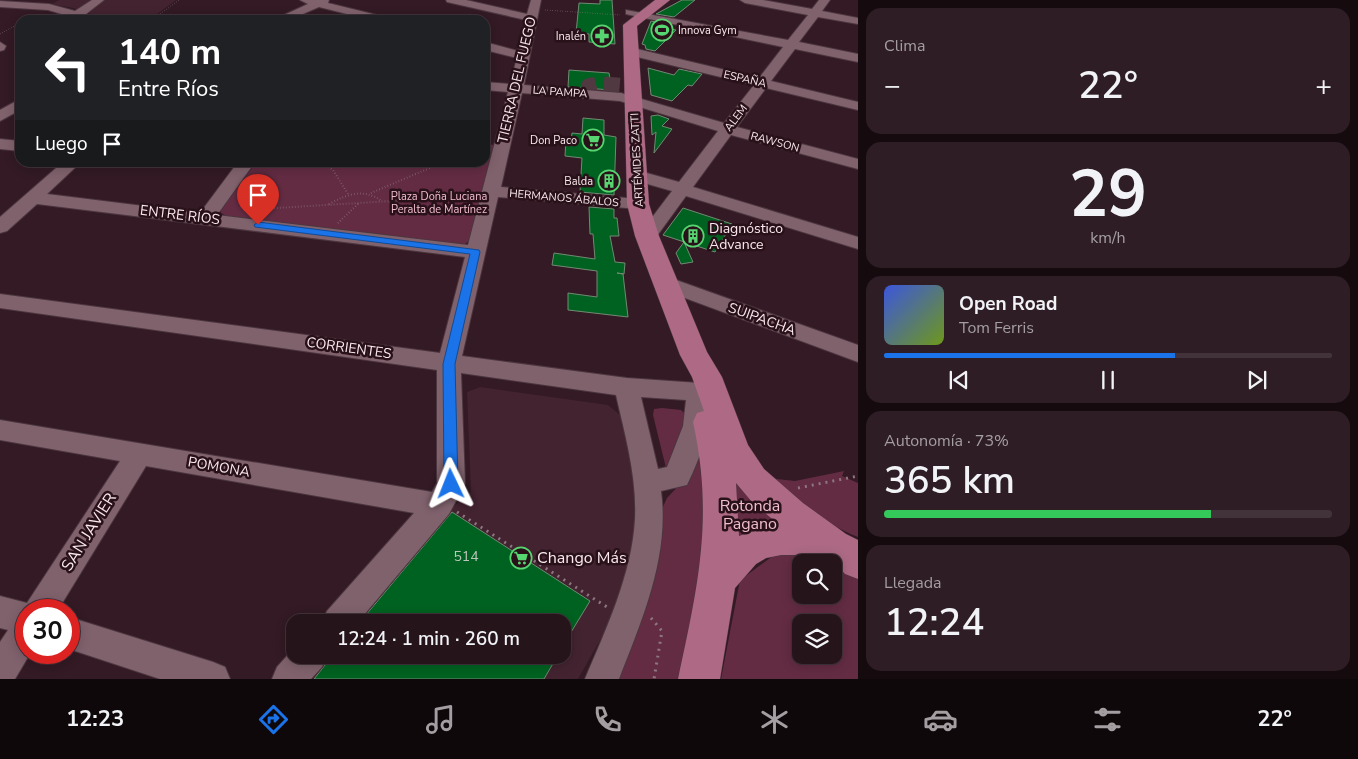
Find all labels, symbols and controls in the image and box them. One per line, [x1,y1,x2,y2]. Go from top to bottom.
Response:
street label: TIERRA DEL FUEGO [493,15,541,145]
sports icon: Innova Gym [650,18,674,42]
place label: Innova Gym [678,23,737,38]
pharmacy icon: Inalén [590,24,614,48]
text: 140 m [118,29,221,76]
place label: Inalén [556,29,586,44]
icon: left [35,35,100,100]
text: Clima [884,35,925,57]
text: 22° [1078,60,1138,111]
street label: ESPAÑA [722,67,768,91]
text: − [884,67,901,105]
text: + [1315,67,1332,105]
text: Entre Ríos [118,74,219,104]
street label: LA PAMPA [532,83,588,101]
street label: ALEM [721,102,751,134]
street label: ARTÉMIDES ZATTI [626,113,647,207]
supermarket icon: Don Paco [581,128,605,152]
street label: RAWSON [749,128,801,156]
icon: arrive [98,130,126,158]
text: Luego [35,131,88,157]
place label: Don Paco [530,133,577,148]
text: 29 [1069,150,1147,239]
building icon: Balda [597,169,621,193]
pin [237,174,279,225]
place label: Balda [564,174,593,189]
icon: arrive [244,181,272,209]
street label: HERMANOS ÁBALOS [509,185,620,210]
park label: Plaza Doña Luciana Peralta de Martínez [391,189,487,217]
street label: ENTRE RÍOS [139,201,221,229]
place label: Diagnóstico Advance [709,219,783,254]
building icon: Diagnóstico Advance [681,224,705,248]
text: km/h [1090,227,1126,249]
text: Open Road [959,291,1057,317]
street label: SUIPACHA [726,298,798,340]
text: Tom Ferris [959,317,1034,339]
street label: CORRIENTES [305,333,393,363]
icon: previous [945,366,973,394]
icon: pause [1094,366,1122,394]
icon: next [1243,366,1271,394]
text: Autonomía · 73% [884,430,1009,452]
street label: POMONA [186,452,252,482]
text: 365 km [884,455,1015,506]
position arrow [424,457,476,509]
street label: SAN JAVIER [56,488,122,575]
park label: Rotonda Pagano [720,495,780,535]
supermarket icon: Chango Más [509,546,533,570]
house number: 514 [453,547,479,566]
place label: Chango Más [537,547,627,569]
map controls [792,554,842,664]
button: search [792,554,842,604]
text: Llegada [884,572,942,594]
text: 12:24 [884,597,984,648]
speed limit sign: 30 [15,599,80,664]
button: layers [792,614,842,664]
text: 12:24 · 1 min · 260 m [337,626,520,652]
icon: directions [256,702,291,737]
icon: music [423,702,458,737]
icon: phone [590,702,625,737]
icon: climate [757,702,792,737]
icon: car [923,702,958,737]
icon: filters [1090,702,1125,737]
text: 12:23 [66,704,124,734]
text: 22° [1257,704,1292,734]

